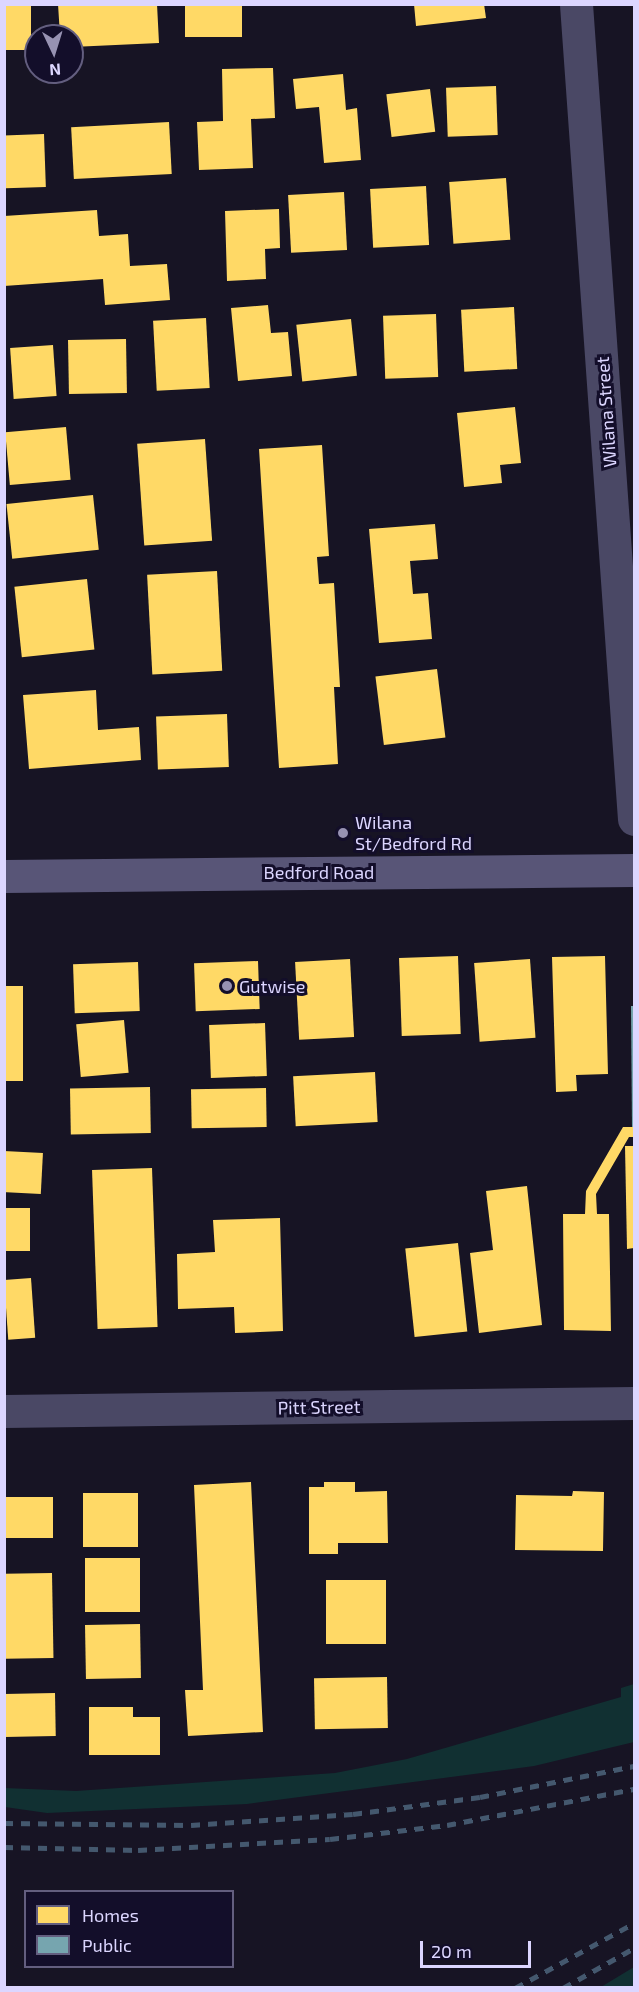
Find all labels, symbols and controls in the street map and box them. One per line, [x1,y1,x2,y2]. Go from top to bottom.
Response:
north arrow [24,24,84,84]
text: N [49,61,62,80]
street label: Wilana Street [591,356,621,468]
place label: Wilana St/Bedford Rd [355,812,472,854]
marker: Wilana St/Bedford Rd [336,826,350,840]
street label: Bedford Road [264,861,374,883]
place label: Gutwise [239,975,306,997]
marker: Gutwise [220,979,234,993]
street label: Pitt Street [277,1395,361,1419]
legend [24,1890,234,1968]
text: Homes [82,1904,139,1926]
scale bar [423,1929,534,1967]
text: Public [82,1934,132,1956]
text: 20 m [431,1940,472,1962]

